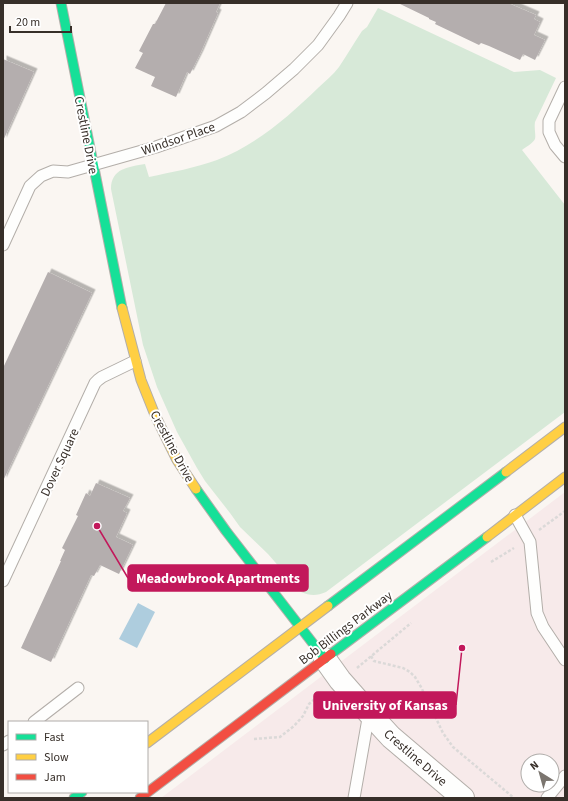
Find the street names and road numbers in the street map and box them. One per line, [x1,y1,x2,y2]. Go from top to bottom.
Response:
street label: Crestline Drive [70,95,102,176]
street label: Windsor Place [139,118,218,160]
street label: Crestline Drive [146,408,199,485]
street label: Dover Square [36,425,84,499]
street label: Bob Billings Parkway [295,587,396,669]
street label: Crestline Drive [380,725,451,790]

